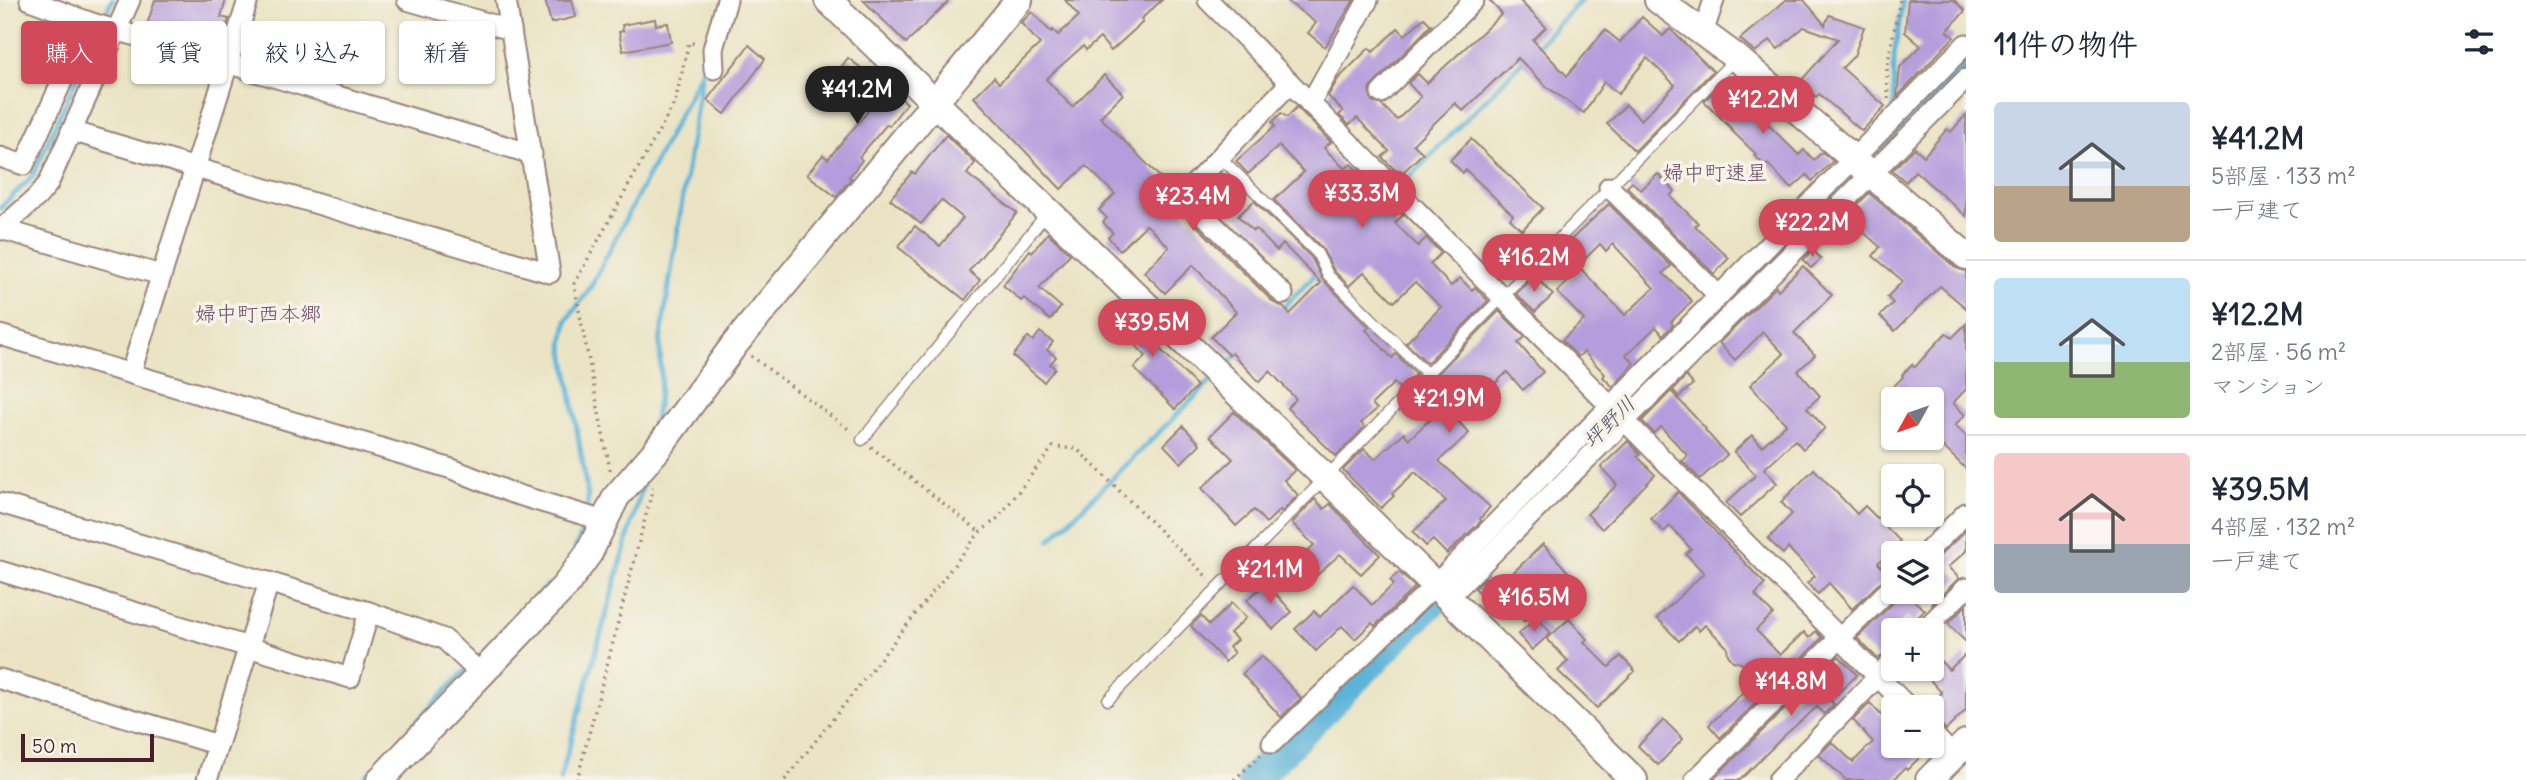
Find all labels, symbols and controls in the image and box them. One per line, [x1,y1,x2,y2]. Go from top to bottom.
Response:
chip: 購入 [21,21,117,84]
chip: 賃貸 [131,21,227,84]
chip: 絞り込み [241,21,385,84]
chip: 新着 [399,21,495,84]
icon: filters [2460,23,2498,61]
text: 11件の物件 [1994,25,2138,63]
pin: ¥41.2M [800,66,914,126]
text: ¥41.2M [821,74,893,103]
pin: ¥12.2M [1706,76,1820,136]
text: ¥12.2M [1727,84,1799,113]
text: ¥41.2M [2211,119,2305,157]
icon: home [2050,130,2134,214]
district label: 婦中町速星 [1663,159,1768,186]
text: 5部屋 · 133 m² [2211,161,2356,190]
pin: ¥33.3M [1305,170,1419,230]
pin: ¥23.4M [1136,174,1250,233]
text: ¥33.3M [1324,178,1400,207]
text: ¥23.4M [1155,181,1231,210]
text: 一戸建て [2211,195,2303,224]
pin: ¥22.2M [1755,200,1869,259]
text: ¥22.2M [1775,207,1849,236]
pin: ¥16.2M [1477,234,1591,294]
text: ¥16.2M [1498,242,1570,271]
text: ¥12.2M [2211,295,2304,333]
district label: 婦中町西本郷 [195,300,321,327]
pin: ¥39.5M [1095,300,1209,359]
icon: home [2050,306,2134,390]
text: ¥39.5M [1114,307,1190,336]
text: 2部屋 · 56 m² [2211,337,2346,366]
text: マンション [2211,371,2325,400]
pin: ¥21.9M [1392,376,1506,435]
text: ¥21.9M [1413,383,1485,412]
north arrow [1881,387,1944,450]
map controls [1881,387,1944,758]
water label: 坪野川 [1577,390,1641,454]
button: locate [1881,464,1944,527]
text: ¥39.5M [2211,470,2310,508]
icon: home [2050,481,2134,565]
text: 4部屋 · 132 m² [2211,512,2355,541]
button: layers [1881,541,1944,604]
pin: ¥21.1M [1213,546,1327,606]
text: 一戸建て [2211,546,2303,575]
text: ¥21.1M [1237,554,1303,583]
pin: ¥16.5M [1477,574,1591,634]
text: ¥16.5M [1498,582,1570,611]
button: + [1881,618,1944,681]
pin: ¥14.8M [1734,658,1848,718]
text: ¥14.8M [1755,666,1827,695]
button: − [1881,695,1944,758]
scale bar [21,731,154,763]
text: 50 m [32,734,77,758]

